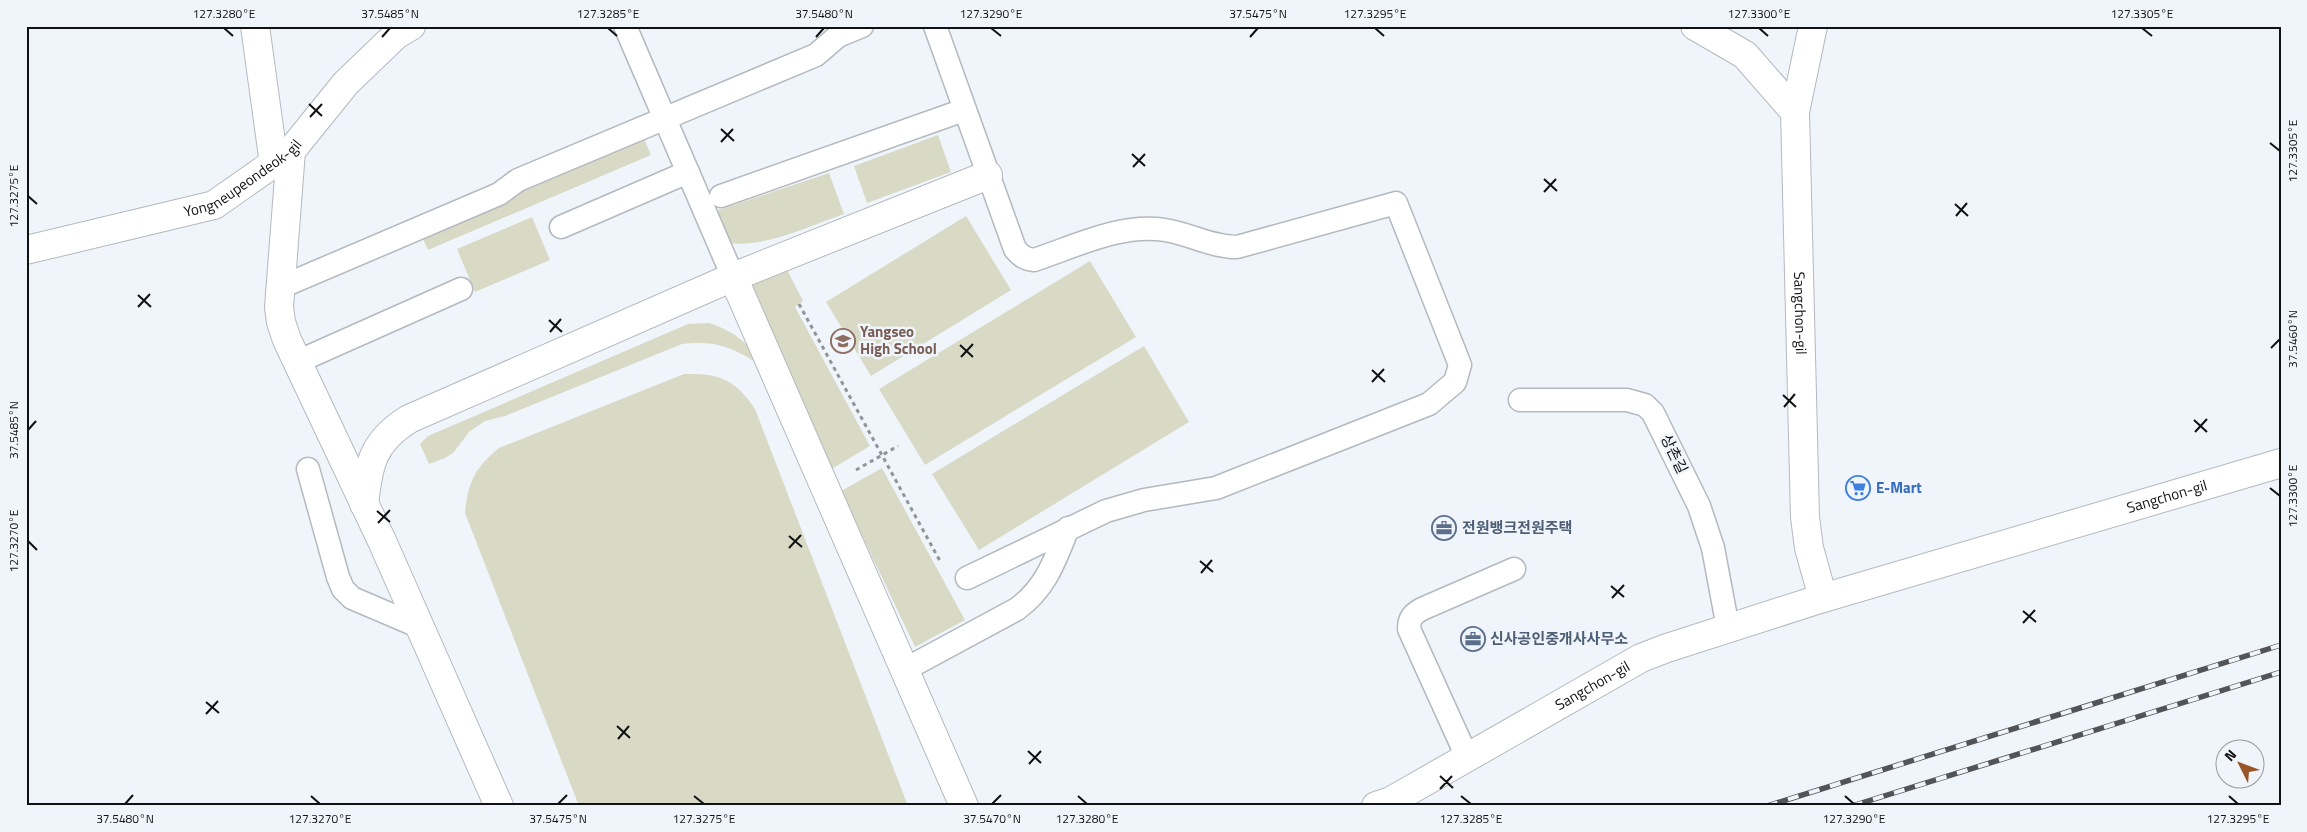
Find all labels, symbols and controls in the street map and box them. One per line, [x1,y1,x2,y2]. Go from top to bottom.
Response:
text: 127.3280°E [193,4,256,23]
text: 37.5485°N [361,4,419,23]
text: 127.3285°E [577,4,640,23]
text: 37.5480°N [795,4,853,23]
text: 127.3290°E [960,4,1023,23]
text: 37.5475°N [1229,4,1287,23]
text: 127.3295°E [1344,4,1407,23]
text: 127.3300°E [1728,4,1791,23]
text: 127.3305°E [2111,4,2174,23]
text: 127.3305°E [2283,119,2302,183]
street label: Yongneupeondeok-gil [181,134,307,223]
text: 127.3275°E [4,164,23,228]
street label: Sangchon-gil [1788,271,1813,355]
text: 37.5460°N [2283,310,2302,368]
place label: Yangseo High School [860,320,937,360]
school or university icon: Yangseo High School [830,328,856,354]
text: 37.5485°N [4,401,23,459]
street label: 상촌길 [1655,430,1694,477]
text: 127.3300°E [2283,464,2302,528]
street label: Sangchon-gil [2124,473,2210,519]
supermarket icon: E-Mart [1845,475,1871,501]
place label: E-Mart [1876,476,1922,499]
text: 127.3270°E [4,509,23,573]
office icon: 전원뱅크전원주택 [1431,515,1457,541]
place label: 전원뱅크전원주택 [1462,516,1572,539]
office icon: 신사공인중개사사무소 [1460,626,1486,652]
place label: 신사공인중개사사무소 [1490,627,1628,650]
street label: Sangchon-gil [1551,655,1634,716]
north arrow [2214,740,2264,790]
text: N [2219,744,2241,766]
text: 37.5480°N [96,809,154,828]
text: 127.3270°E [289,809,352,828]
text: 37.5475°N [529,809,587,828]
text: 127.3275°E [673,809,736,828]
text: 37.5470°N [963,809,1021,828]
text: 127.3280°E [1056,809,1119,828]
text: 127.3285°E [1440,809,1503,828]
text: 127.3290°E [1823,809,1886,828]
text: 127.3295°E [2207,809,2270,828]

